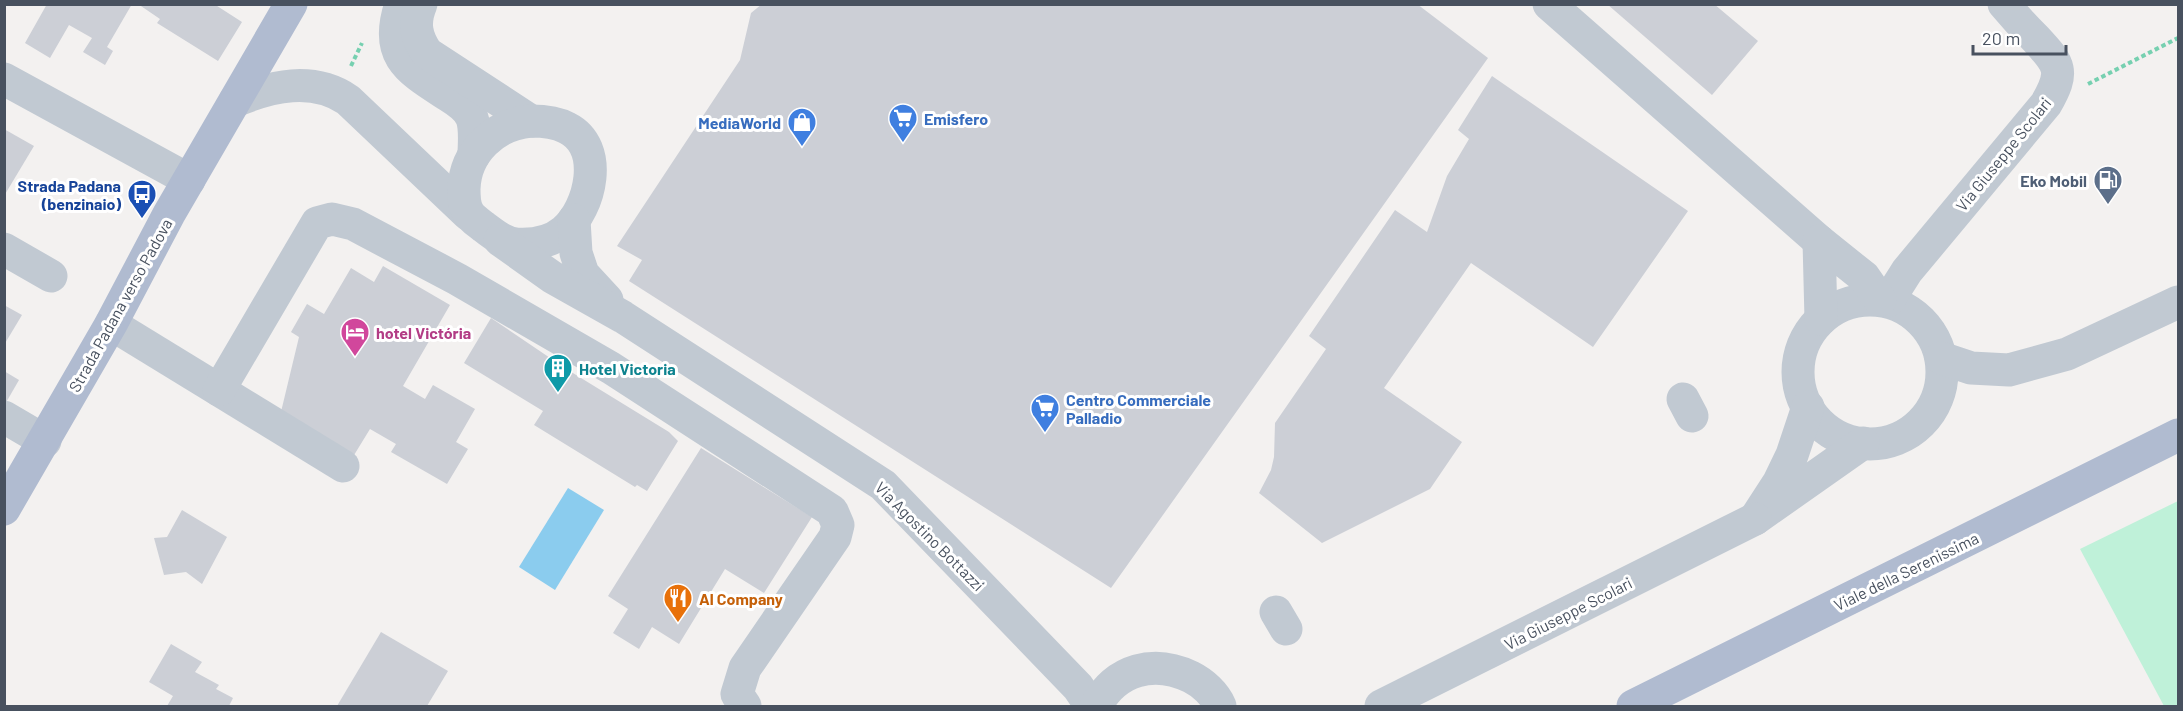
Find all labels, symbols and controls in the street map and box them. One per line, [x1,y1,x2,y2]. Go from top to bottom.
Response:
scale bar [1973,18,2066,56]
text: 20 m [1982,27,2020,49]
street label: Via Giuseppe Scolari [1951,93,2055,215]
supermarket icon: Emisfero [887,102,919,144]
shop icon: MediaWorld [786,106,818,148]
place label: Emisfero [924,109,988,128]
place label: MediaWorld [698,113,781,132]
fuel station icon: Eko Mobil [2092,164,2124,206]
place label: Eko Mobil [2020,171,2087,190]
place label: Strada Padana (benzinaio) [18,176,121,213]
bus stop icon: Strada Padana (benzinaio) [126,178,158,220]
street label: Strada Padana verso Padova [64,215,176,395]
hotel icon: hotel Victória [339,316,371,358]
place label: hotel Victória [376,323,471,342]
building icon: Hotel Victoria [542,352,574,394]
place label: Hotel Victoria [579,359,676,378]
place label: Centro Commerciale Palladio [1066,390,1211,427]
supermarket icon: Centro Commerciale Palladio [1029,392,1061,434]
street label: Via Agostino Bottazzi [872,478,988,594]
street label: Viale della Serenissima [1831,528,1981,614]
street label: Via Giuseppe Scolari [1501,573,1635,653]
restaurant icon: Al Company [662,582,694,624]
place label: Al Company [699,589,783,608]

